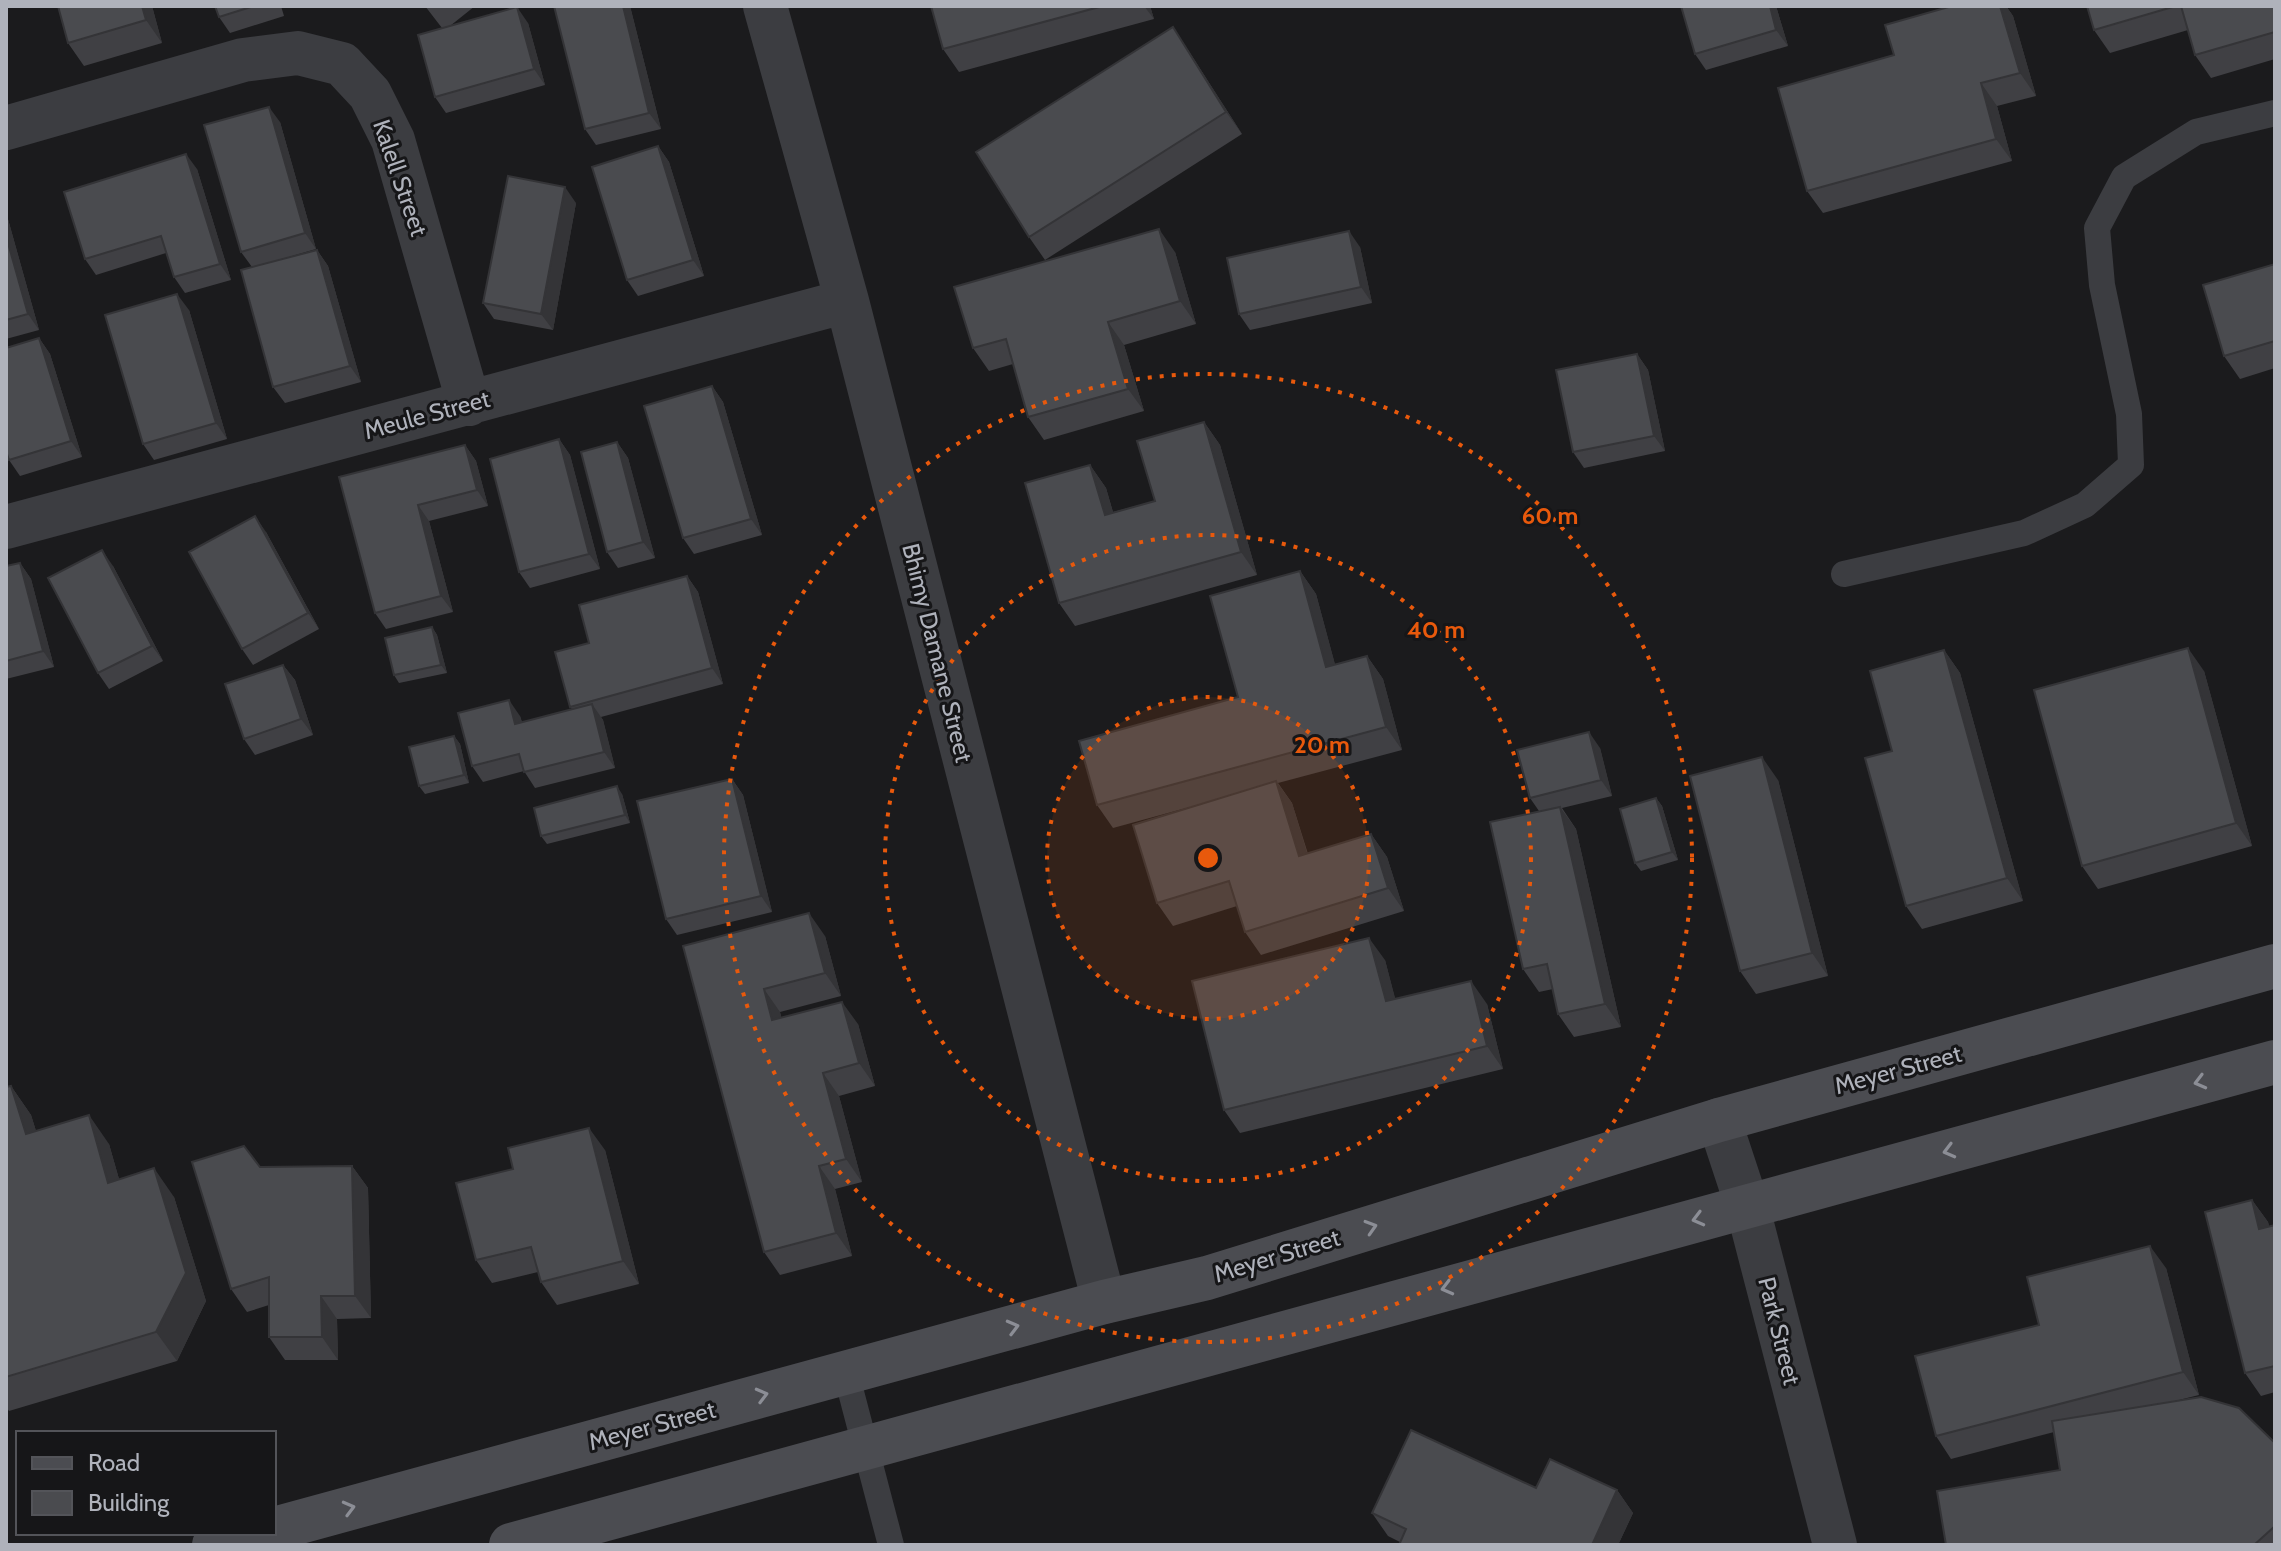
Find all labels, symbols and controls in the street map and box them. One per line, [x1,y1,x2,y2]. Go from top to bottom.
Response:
street label: Kalell Street [367,116,434,240]
street label: Meule Street [361,384,493,445]
text: 60 m [1522,501,1578,530]
street label: Bhimy Damane Street [896,540,979,765]
text: 40 m [1407,615,1465,644]
text: 20 m [1294,730,1350,759]
centre of rings [1194,844,1222,872]
street label: Meyer Street [1831,1039,1965,1100]
one-way arrow [2193,1073,2207,1090]
one-way arrow [1942,1141,1956,1158]
one-way arrow [1691,1210,1705,1226]
one-way arrow [1364,1220,1378,1236]
street label: Meyer Street [1210,1223,1343,1288]
street label: Park Street [1752,1274,1807,1388]
one-way arrow [1441,1279,1455,1295]
one-way arrow [1006,1320,1020,1336]
one-way arrow [755,1388,769,1405]
street label: Meyer Street [585,1395,719,1456]
legend [16,1431,276,1535]
text: Road [88,1448,140,1477]
text: Building [88,1488,170,1517]
one-way arrow [342,1501,356,1517]

